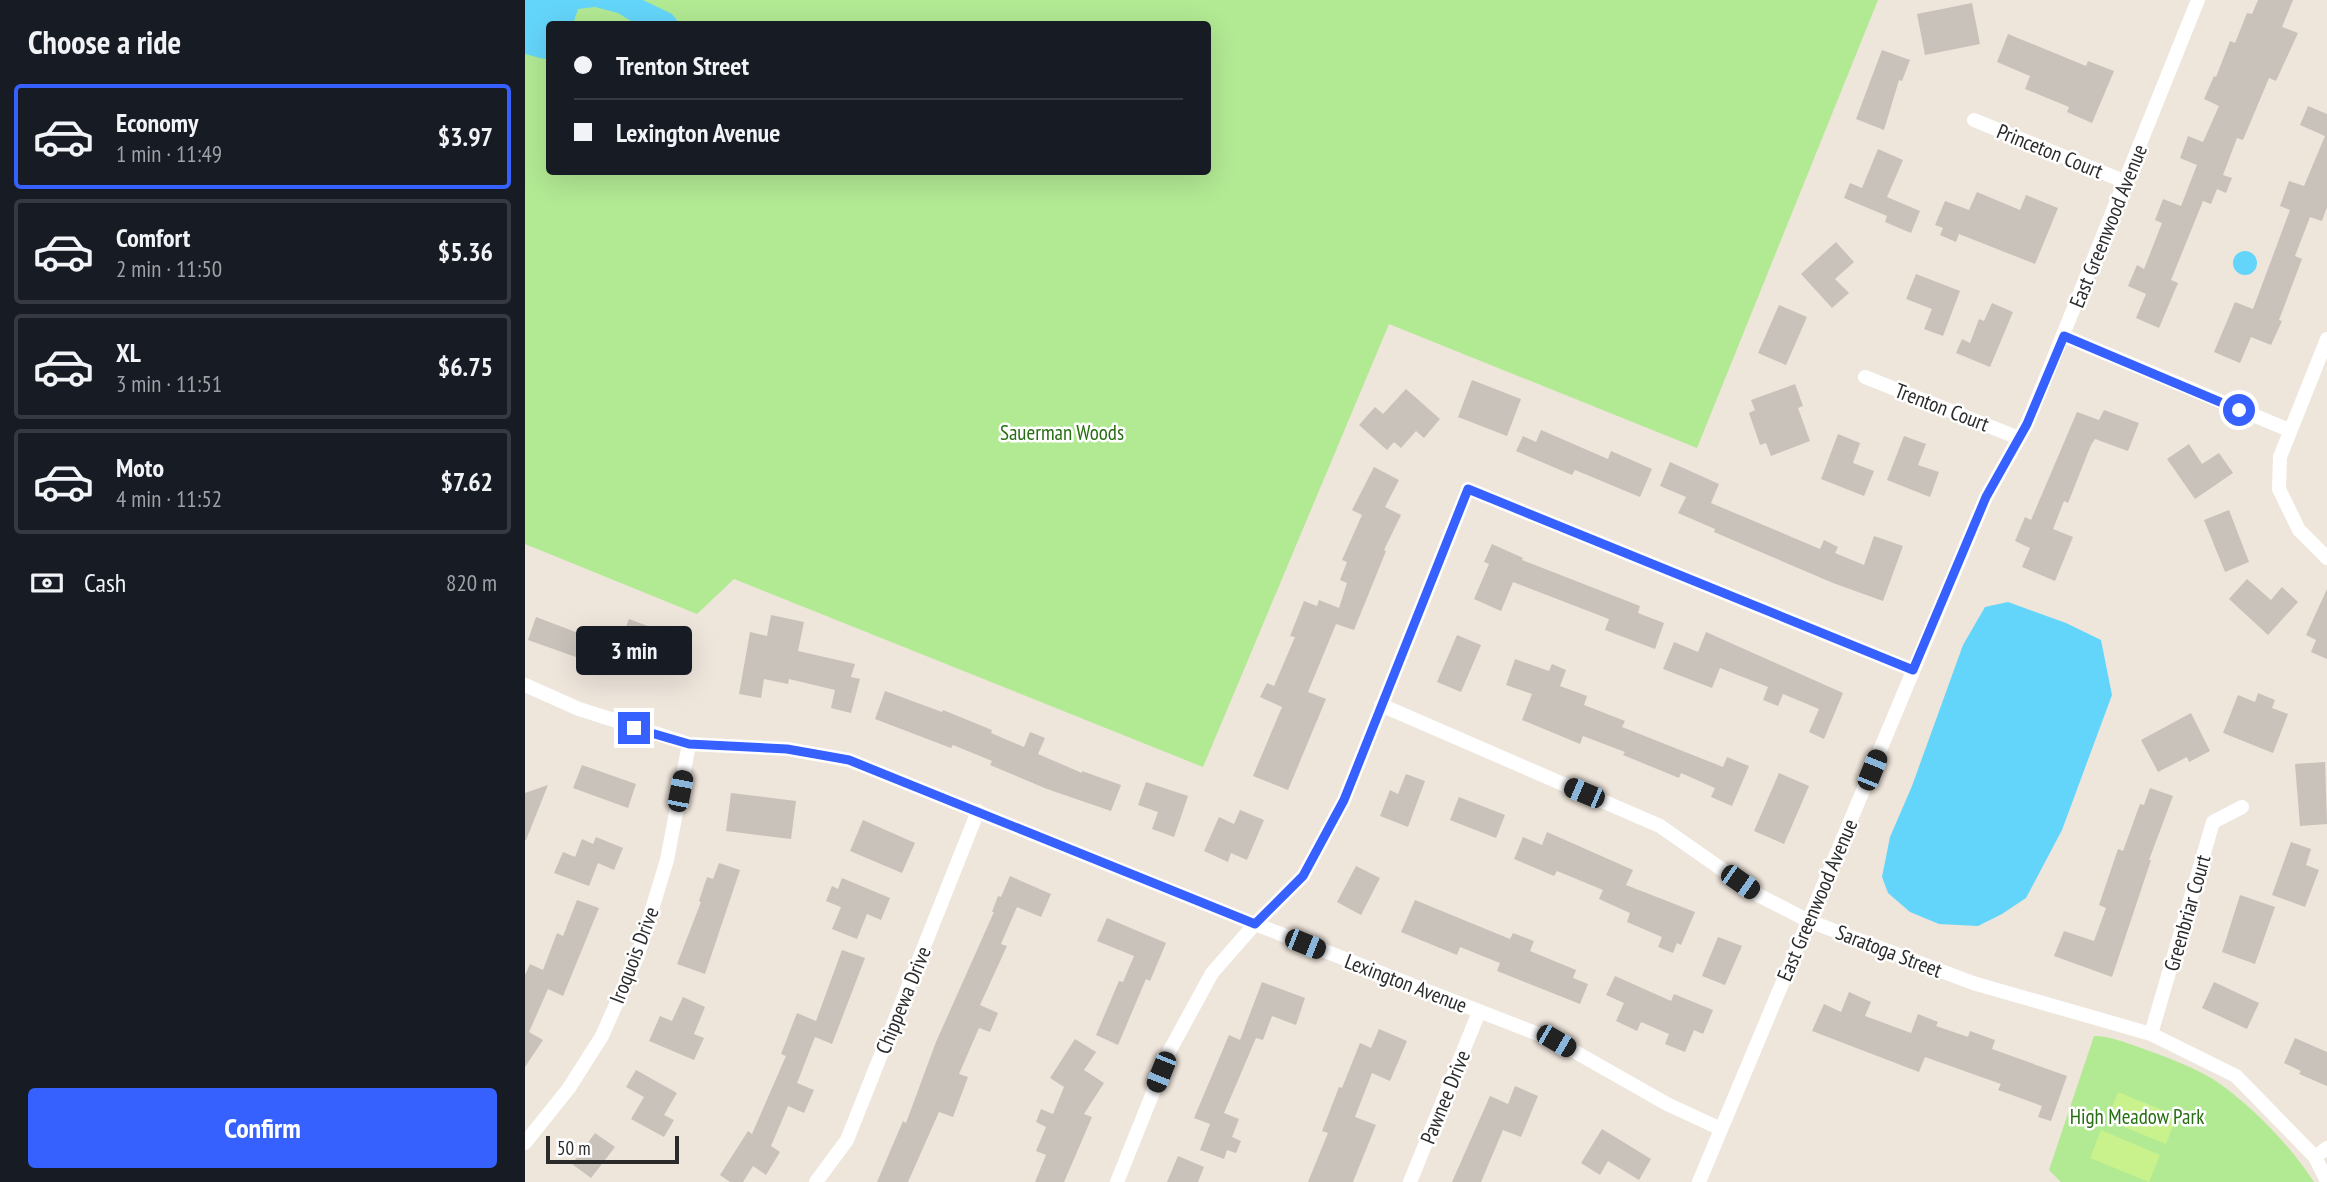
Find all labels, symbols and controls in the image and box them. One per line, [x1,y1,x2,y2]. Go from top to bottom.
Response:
text: Choose a ride [28,21,181,63]
text: Trenton Street [616,49,749,82]
icon: car [32,105,95,168]
text: Economy [116,106,198,139]
text: Lexington Avenue [616,116,780,149]
street label: Princeton Court [1993,118,2107,185]
text: $3.97 [438,120,493,153]
text: 1 min · 11:49 [116,139,222,168]
street label: East Greenwood Avenue [2063,140,2153,312]
icon: car [32,220,95,283]
text: Comfort [116,221,190,254]
text: $5.36 [438,235,493,268]
text: 2 min · 11:50 [116,254,222,283]
icon: car [32,335,95,398]
text: XL [116,336,141,369]
text: $6.75 [438,350,493,383]
text: 3 min · 11:51 [116,369,222,398]
street label: Trenton Court [1891,377,1993,437]
route start [2223,394,2255,426]
park label: Sauerman Woods [1000,419,1124,446]
icon: car [32,450,95,513]
text: Moto [116,451,164,484]
text: $7.62 [440,465,493,498]
text: 4 min · 11:52 [116,484,222,513]
icon: cash [28,564,66,602]
text: Cash [84,566,126,599]
text: 820 m [446,568,497,597]
callout: 3 min [576,626,692,676]
text: 3 min [611,636,657,665]
route end [618,712,650,744]
car [1855,747,1890,793]
car [666,768,695,814]
car [1561,775,1608,811]
street label: East Greenwood Avenue [1771,815,1863,985]
street label: Greenbriar Court [2158,852,2217,974]
car [1717,861,1764,903]
street label: Iroquois Drive [603,903,665,1007]
street label: Saratoga Street [1832,918,1946,984]
car [1282,926,1329,962]
street label: Chippewa Drive [869,942,937,1058]
street label: Lexington Avenue [1341,947,1471,1019]
car [1533,1021,1580,1061]
street label: Pawnee Drive [1414,1046,1476,1148]
car [1144,1049,1179,1095]
button: Confirm [28,1088,497,1168]
park label: High Meadow Park [2070,1103,2204,1130]
scale bar [546,1133,679,1165]
text: 50 m [557,1136,591,1160]

